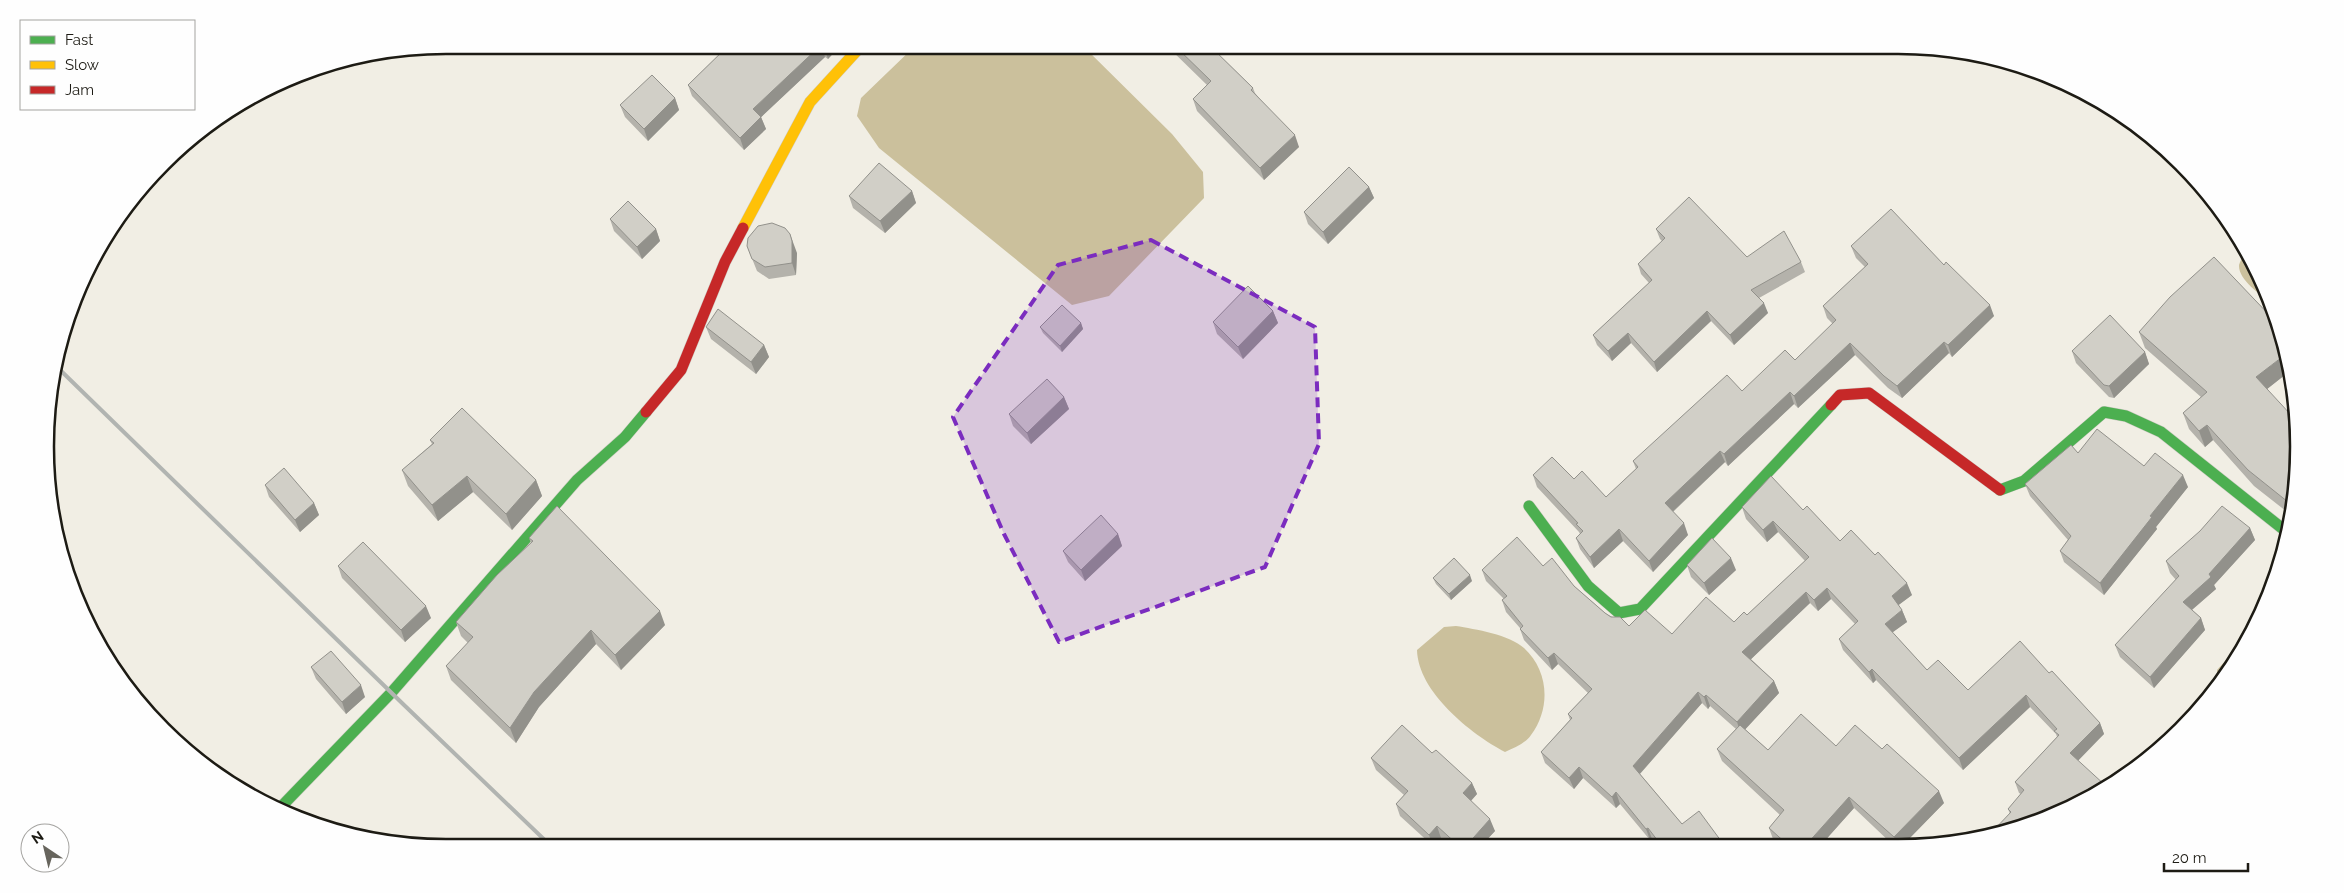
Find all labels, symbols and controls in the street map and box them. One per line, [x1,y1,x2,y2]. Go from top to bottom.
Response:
legend [20,20,195,110]
text: Fast [65,31,93,49]
text: Slow [65,56,99,74]
text: Jam [65,81,94,99]
north arrow [20,823,70,873]
text: N [29,828,47,847]
scale bar [2164,840,2248,872]
text: 20 m [2172,849,2207,867]

